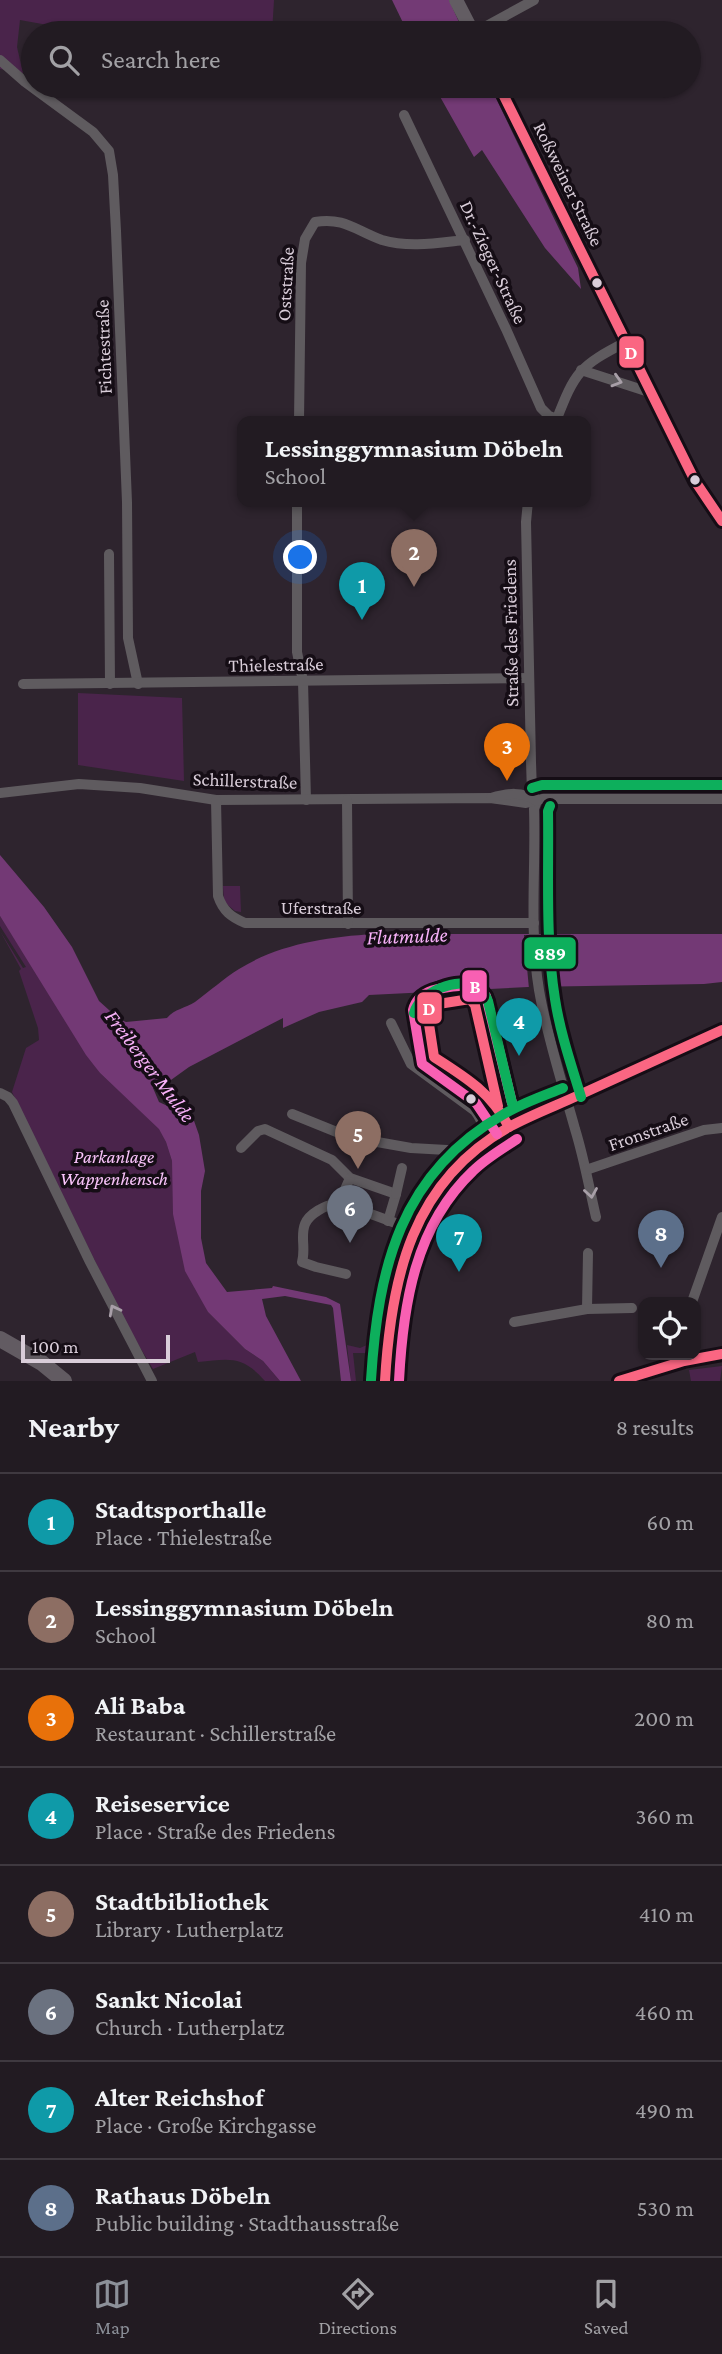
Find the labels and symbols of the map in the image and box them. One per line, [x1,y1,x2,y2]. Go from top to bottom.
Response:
street label: Roßweiner Straße [529,119,608,250]
street label: Dr.-Zieger-Straße [456,197,531,327]
street label: Oststraße [273,246,298,322]
unlabelled marker [590,276,604,290]
street label: Fichtestraße [91,299,116,395]
line badge: D [618,335,645,369]
text: D [624,342,638,363]
one-way arrow [610,373,622,388]
unlabelled marker [688,473,702,487]
pin: 2 [391,529,437,587]
your location [283,540,317,574]
street label: Straße des Friedens [499,559,522,707]
pin: 1 [339,562,385,620]
street label: Thielestraße [228,653,324,676]
pin: 3 [484,723,530,781]
street label: Schillerstraße [192,768,298,793]
street label: Uferstraße [281,897,361,918]
water label: Flutmulde [366,923,448,949]
line badge: 889 [523,936,577,970]
text: 889 [534,943,566,964]
line badge: B [461,969,488,1003]
text: B [469,976,481,997]
line badge: D [416,991,443,1025]
text: D [422,998,436,1019]
pin: 4 [496,998,542,1056]
water label: Freiberger Mulde [100,1005,200,1127]
unlabelled marker [464,1092,478,1106]
street label: Fronstraße [605,1108,691,1155]
pin: 5 [335,1111,381,1169]
park label: Parkanlage Wappenhensch [60,1146,168,1189]
pin: 6 [327,1185,373,1243]
one-way arrow [583,1188,598,1199]
pin: 8 [638,1210,684,1268]
pin: 7 [436,1214,482,1272]
one-way arrow [109,1304,123,1317]
scale bar [21,1332,170,1364]

